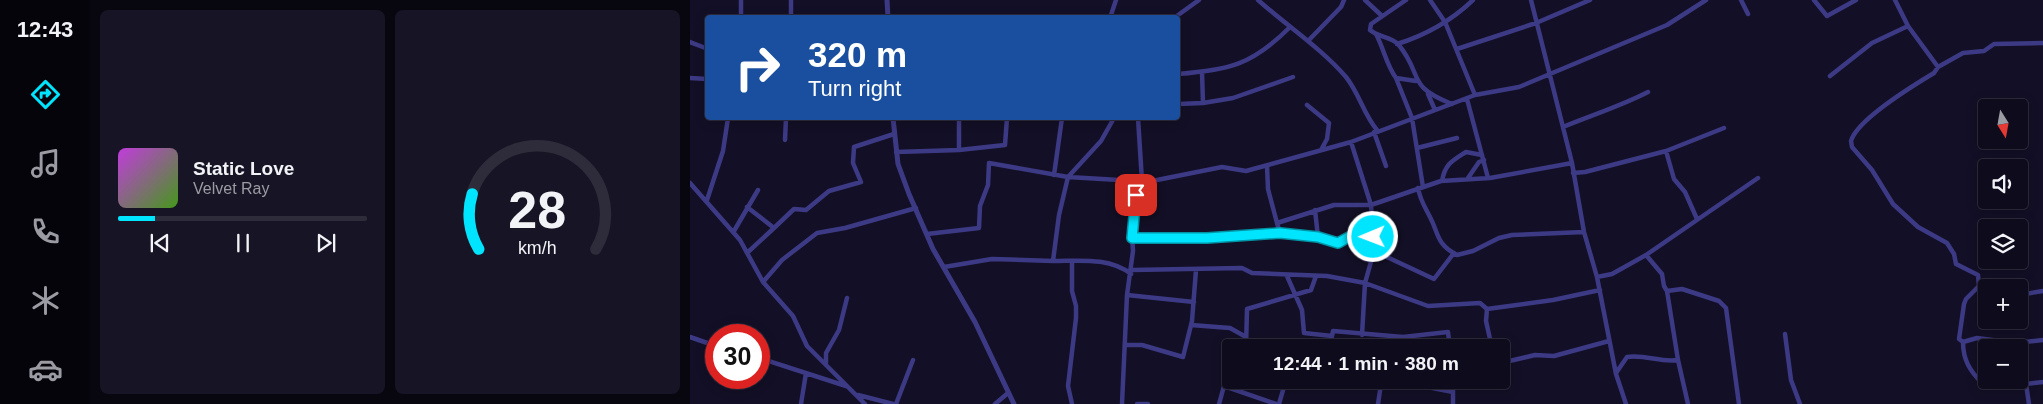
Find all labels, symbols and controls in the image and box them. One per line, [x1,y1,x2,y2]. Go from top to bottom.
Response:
text: 12:43 [17,17,73,42]
icon: right [725,35,790,100]
text: 320 m [808,35,907,74]
text: Turn right [808,76,901,101]
icon: directions [28,77,63,112]
north arrow [1978,99,2028,149]
map controls [1978,99,2028,389]
icon: music [28,146,63,181]
text: Static Love [193,158,294,179]
button: sound [1978,159,2028,209]
pin [1115,174,1157,216]
text: Velvet Ray [193,180,269,197]
text: 28 [509,181,566,239]
icon: arrive [1122,181,1150,209]
position arrow [1346,210,1398,262]
icon: phone [28,214,63,249]
button: layers [1978,219,2028,269]
icon: previous [146,229,174,257]
icon: pause [229,229,257,257]
icon: next [312,229,340,257]
text: km/h [518,238,557,258]
button: + [1978,279,2028,329]
icon: climate [28,283,63,318]
speed limit sign: 30 [705,324,770,389]
button: − [1978,339,2028,389]
icon: car [28,352,63,387]
text: 12:44 · 1 min · 380 m [1273,353,1459,374]

